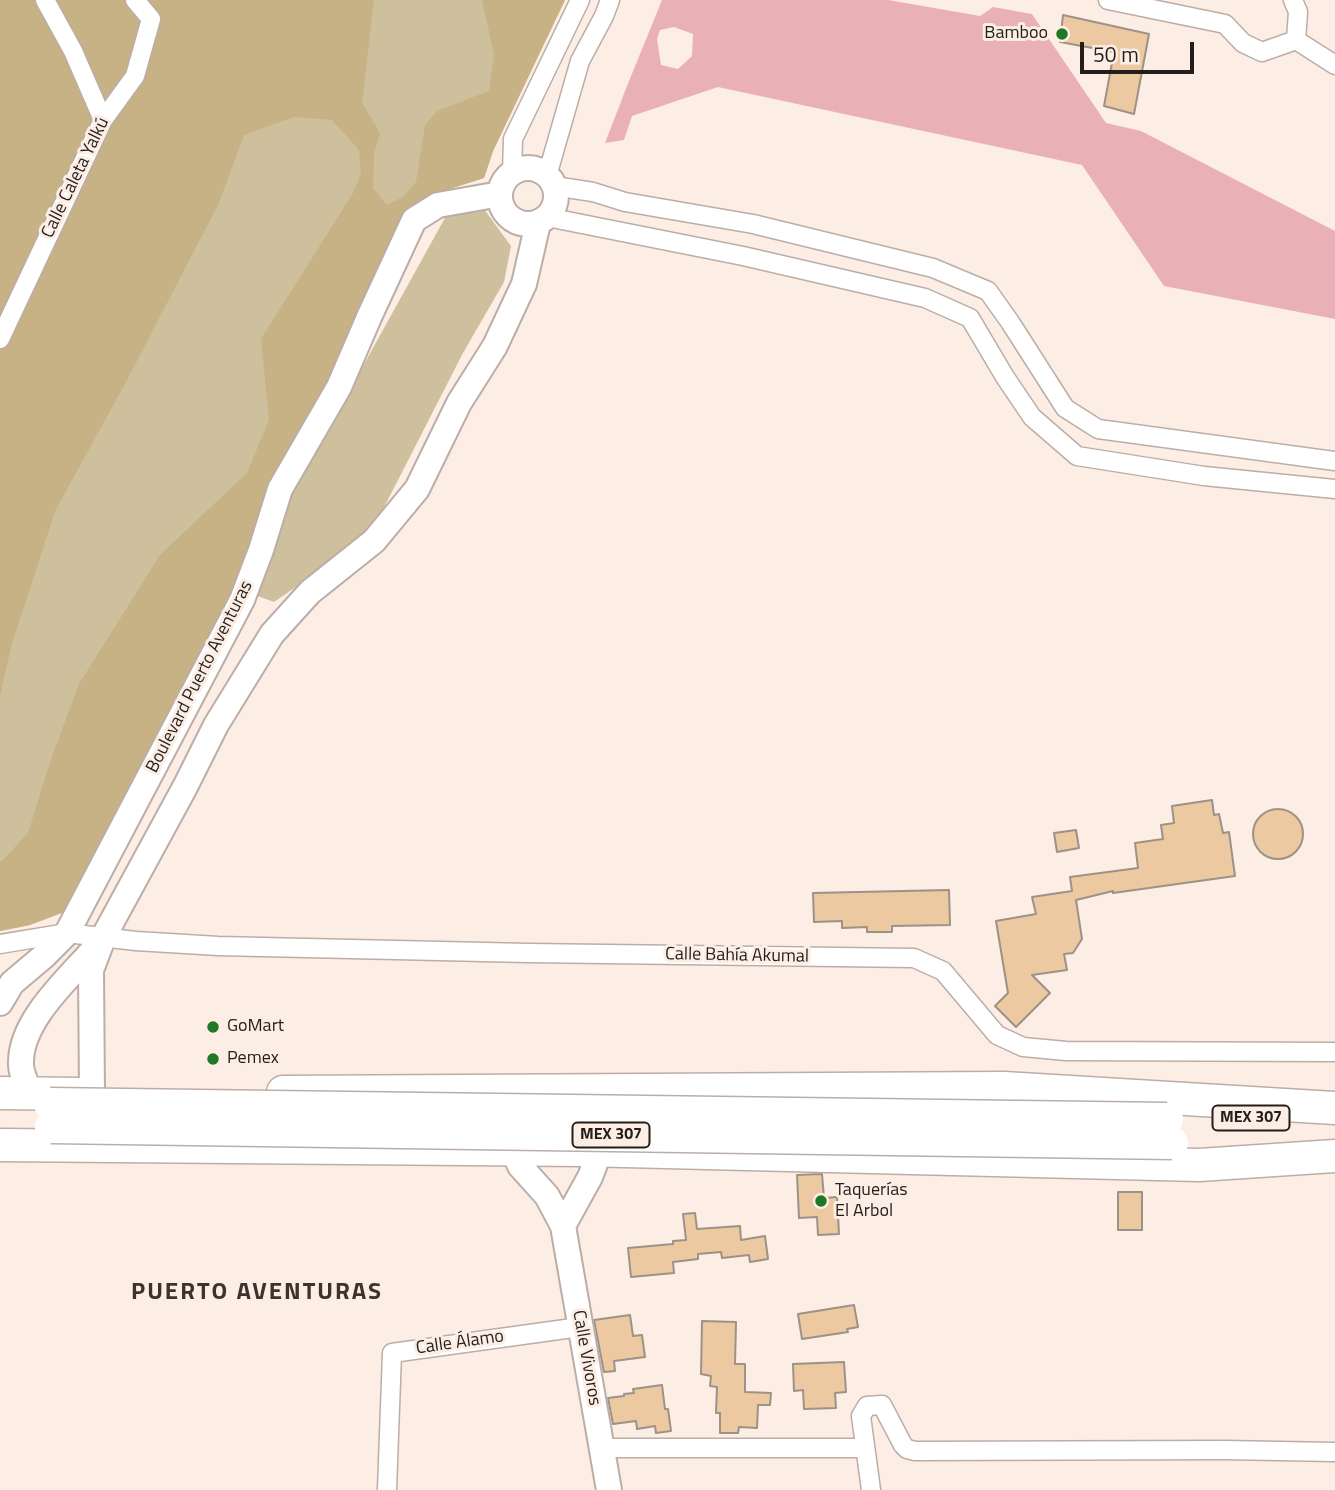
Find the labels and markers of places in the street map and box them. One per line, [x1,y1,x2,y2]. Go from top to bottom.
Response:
place label: Bamboo [984,23,1048,45]
marker: Bamboo [1054,26,1070,42]
place label: GoMart [227,1016,284,1038]
marker: GoMart [205,1019,221,1035]
place label: Pemex [227,1048,279,1070]
marker: Pemex [205,1051,221,1067]
place label: Taquerías El Arbol [835,1180,908,1222]
marker: Taquerías El Arbol [813,1193,829,1209]

